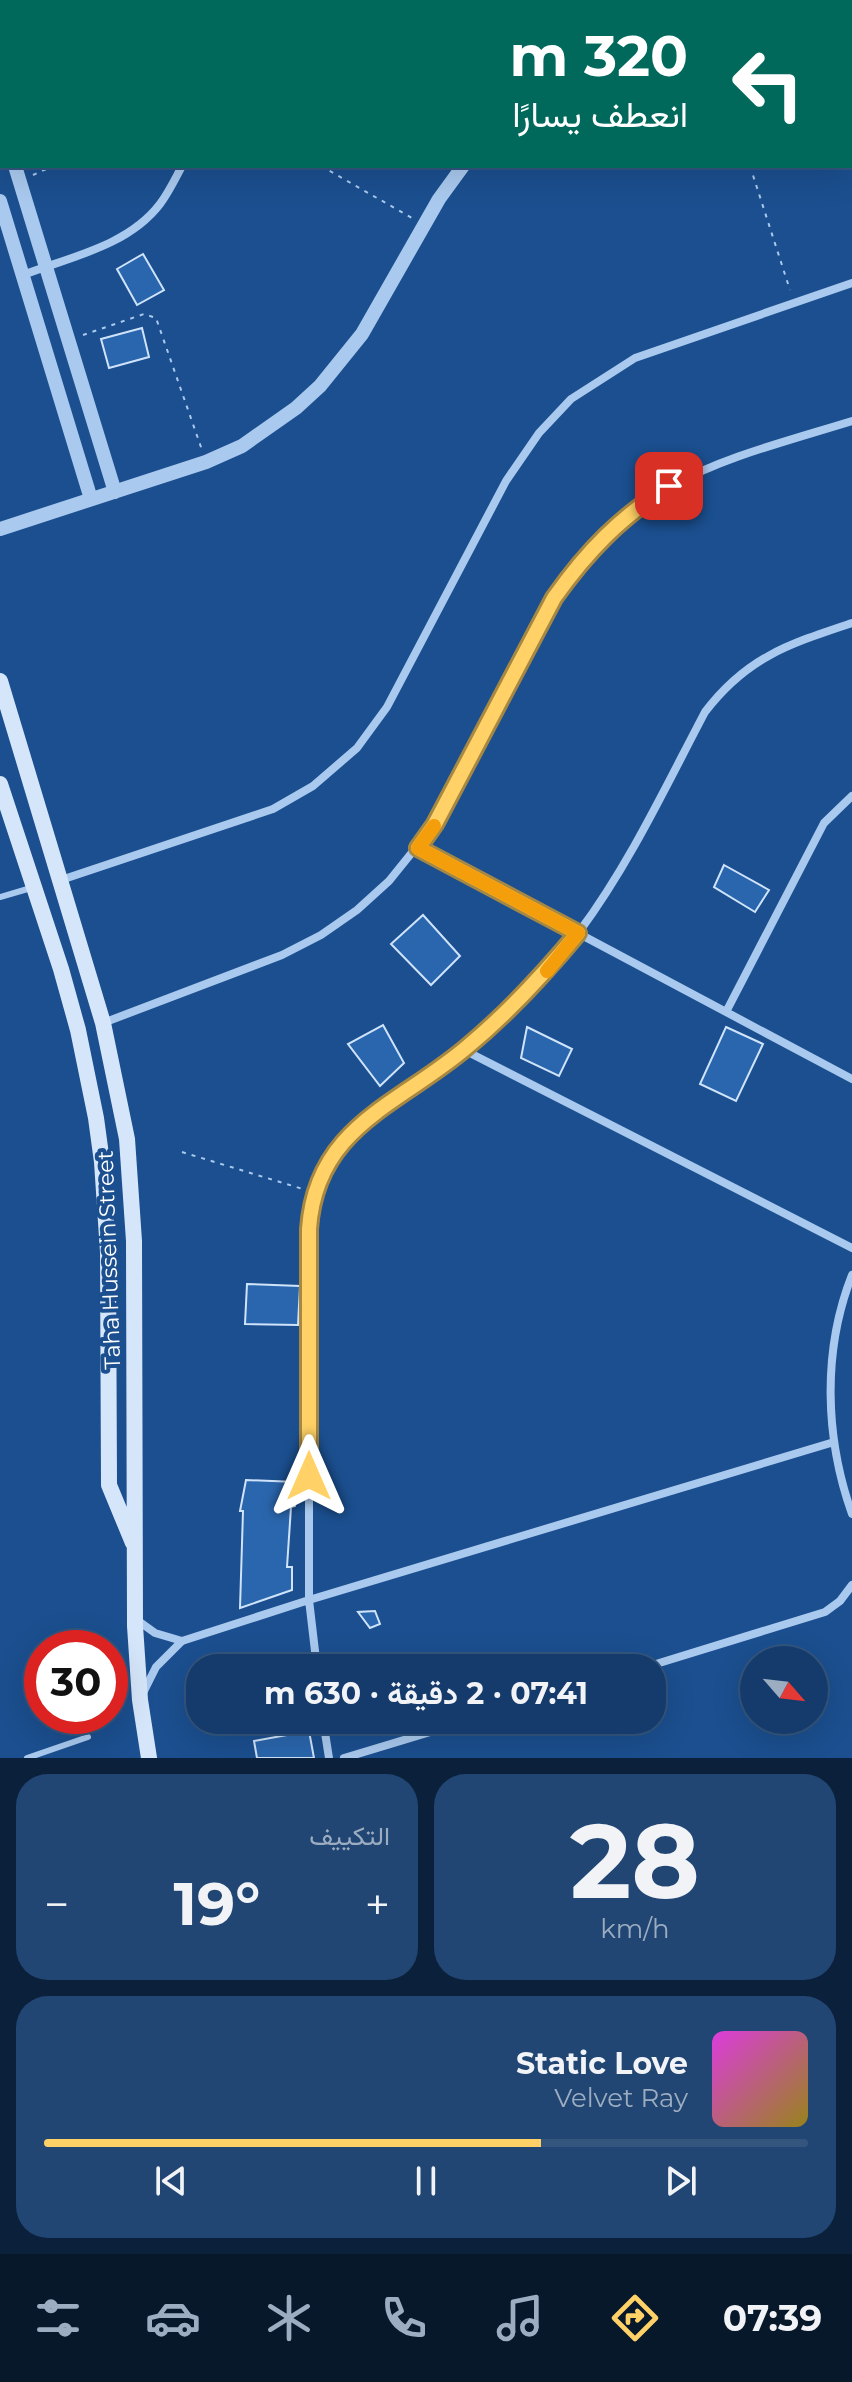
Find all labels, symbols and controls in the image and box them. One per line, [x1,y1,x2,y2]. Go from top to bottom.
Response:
text: 320 m [509,22,688,90]
icon: left [716,32,820,136]
text: انعطف يسارًا [512,92,688,136]
pin [635,452,703,520]
icon: arrive [647,464,691,508]
street label: Taha Hussein Street [92,1150,126,1370]
position arrow [267,1434,351,1518]
speed limit sign: 30 [24,1630,128,1734]
north arrow [740,1646,828,1734]
map controls [740,1646,828,1734]
text: 07:41 · 2 دقيقة · 630 m [264,1675,588,1712]
text: 28 [570,1797,700,1924]
text: التكييف [309,1820,390,1852]
text: 19° [174,1867,260,1940]
text: − [44,1877,69,1931]
text: + [365,1877,390,1931]
text: km/h [600,1913,670,1945]
text: Static Love [516,2045,688,2082]
text: Velvet Ray [554,2082,688,2114]
icon: previous [149,2159,193,2203]
icon: pause [404,2159,448,2203]
icon: next [659,2159,703,2203]
icon: filters [30,2290,86,2346]
icon: car [145,2290,201,2346]
icon: climate [261,2290,317,2346]
icon: phone [376,2290,432,2346]
icon: music [492,2290,548,2346]
icon: directions [607,2290,663,2346]
text: 07:39 [723,2296,822,2340]

